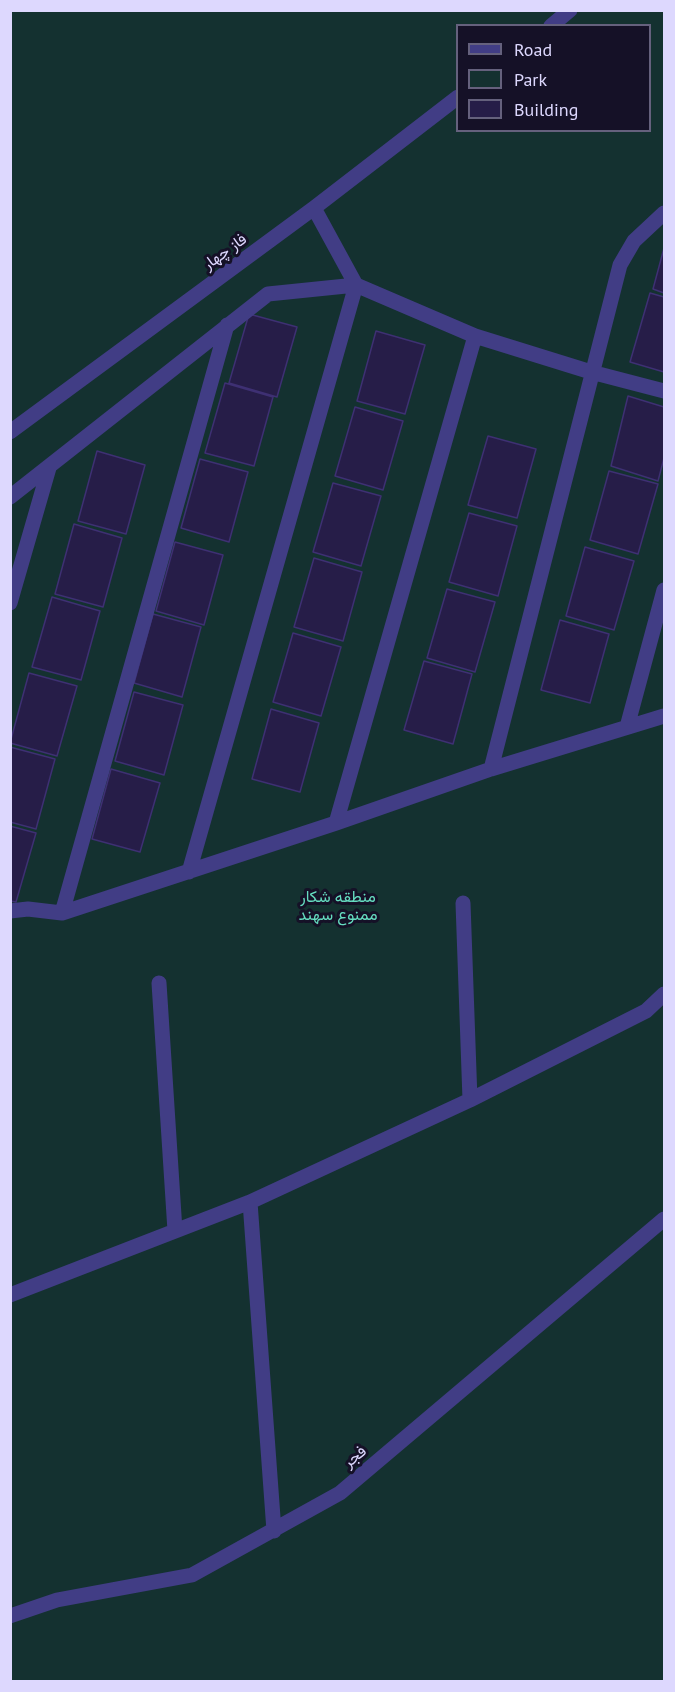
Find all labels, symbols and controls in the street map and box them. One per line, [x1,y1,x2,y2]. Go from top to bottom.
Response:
legend [456,24,651,132]
text: Road [514,38,552,61]
text: Park [514,68,547,91]
text: Building [514,98,578,121]
street label: فاز چهار [199,230,251,274]
park label: منطقه شکار ممنوع سهند [299,887,377,925]
street label: فجر [339,1442,371,1472]

